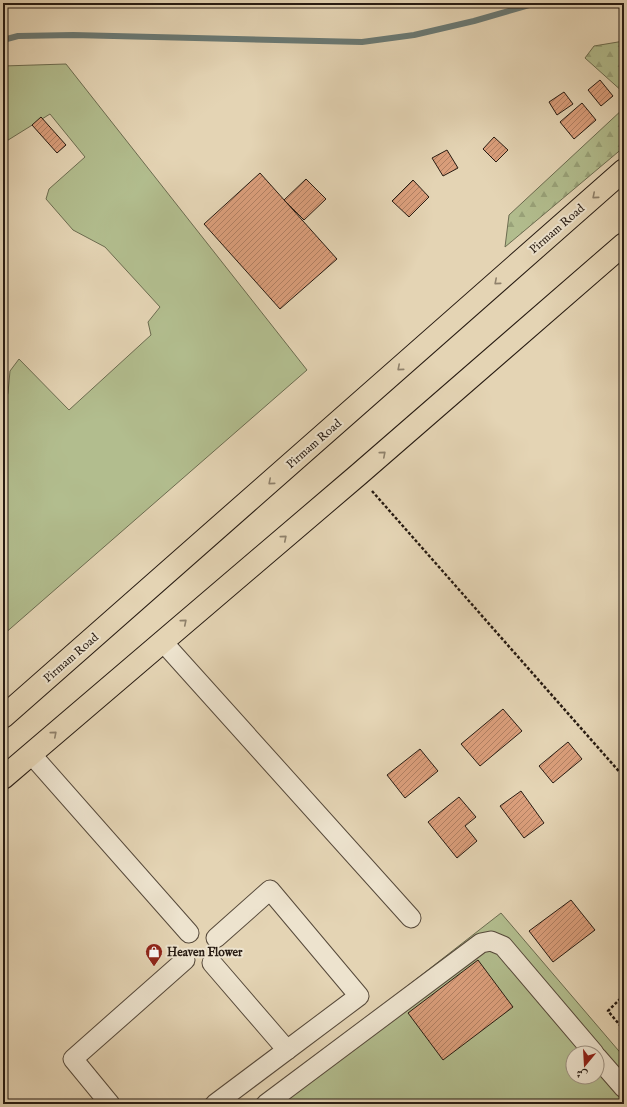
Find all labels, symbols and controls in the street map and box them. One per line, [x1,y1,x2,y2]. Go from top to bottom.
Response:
one-way arrow [592,191,599,198]
street label: Pirmam Road [526,201,588,257]
one-way arrow [494,277,502,285]
one-way arrow [397,363,404,370]
street label: Pirmam Road [283,416,345,472]
one-way arrow [378,452,385,459]
one-way arrow [268,477,275,484]
one-way arrow [279,536,286,543]
one-way arrow [180,620,187,627]
street label: Pirmam Road [40,630,102,686]
one-way arrow [49,732,57,739]
shop icon: Heaven Flower [144,942,164,967]
place label: Heaven Flower [167,945,243,960]
north arrow [565,1045,605,1085]
text: ش [575,1065,590,1082]

